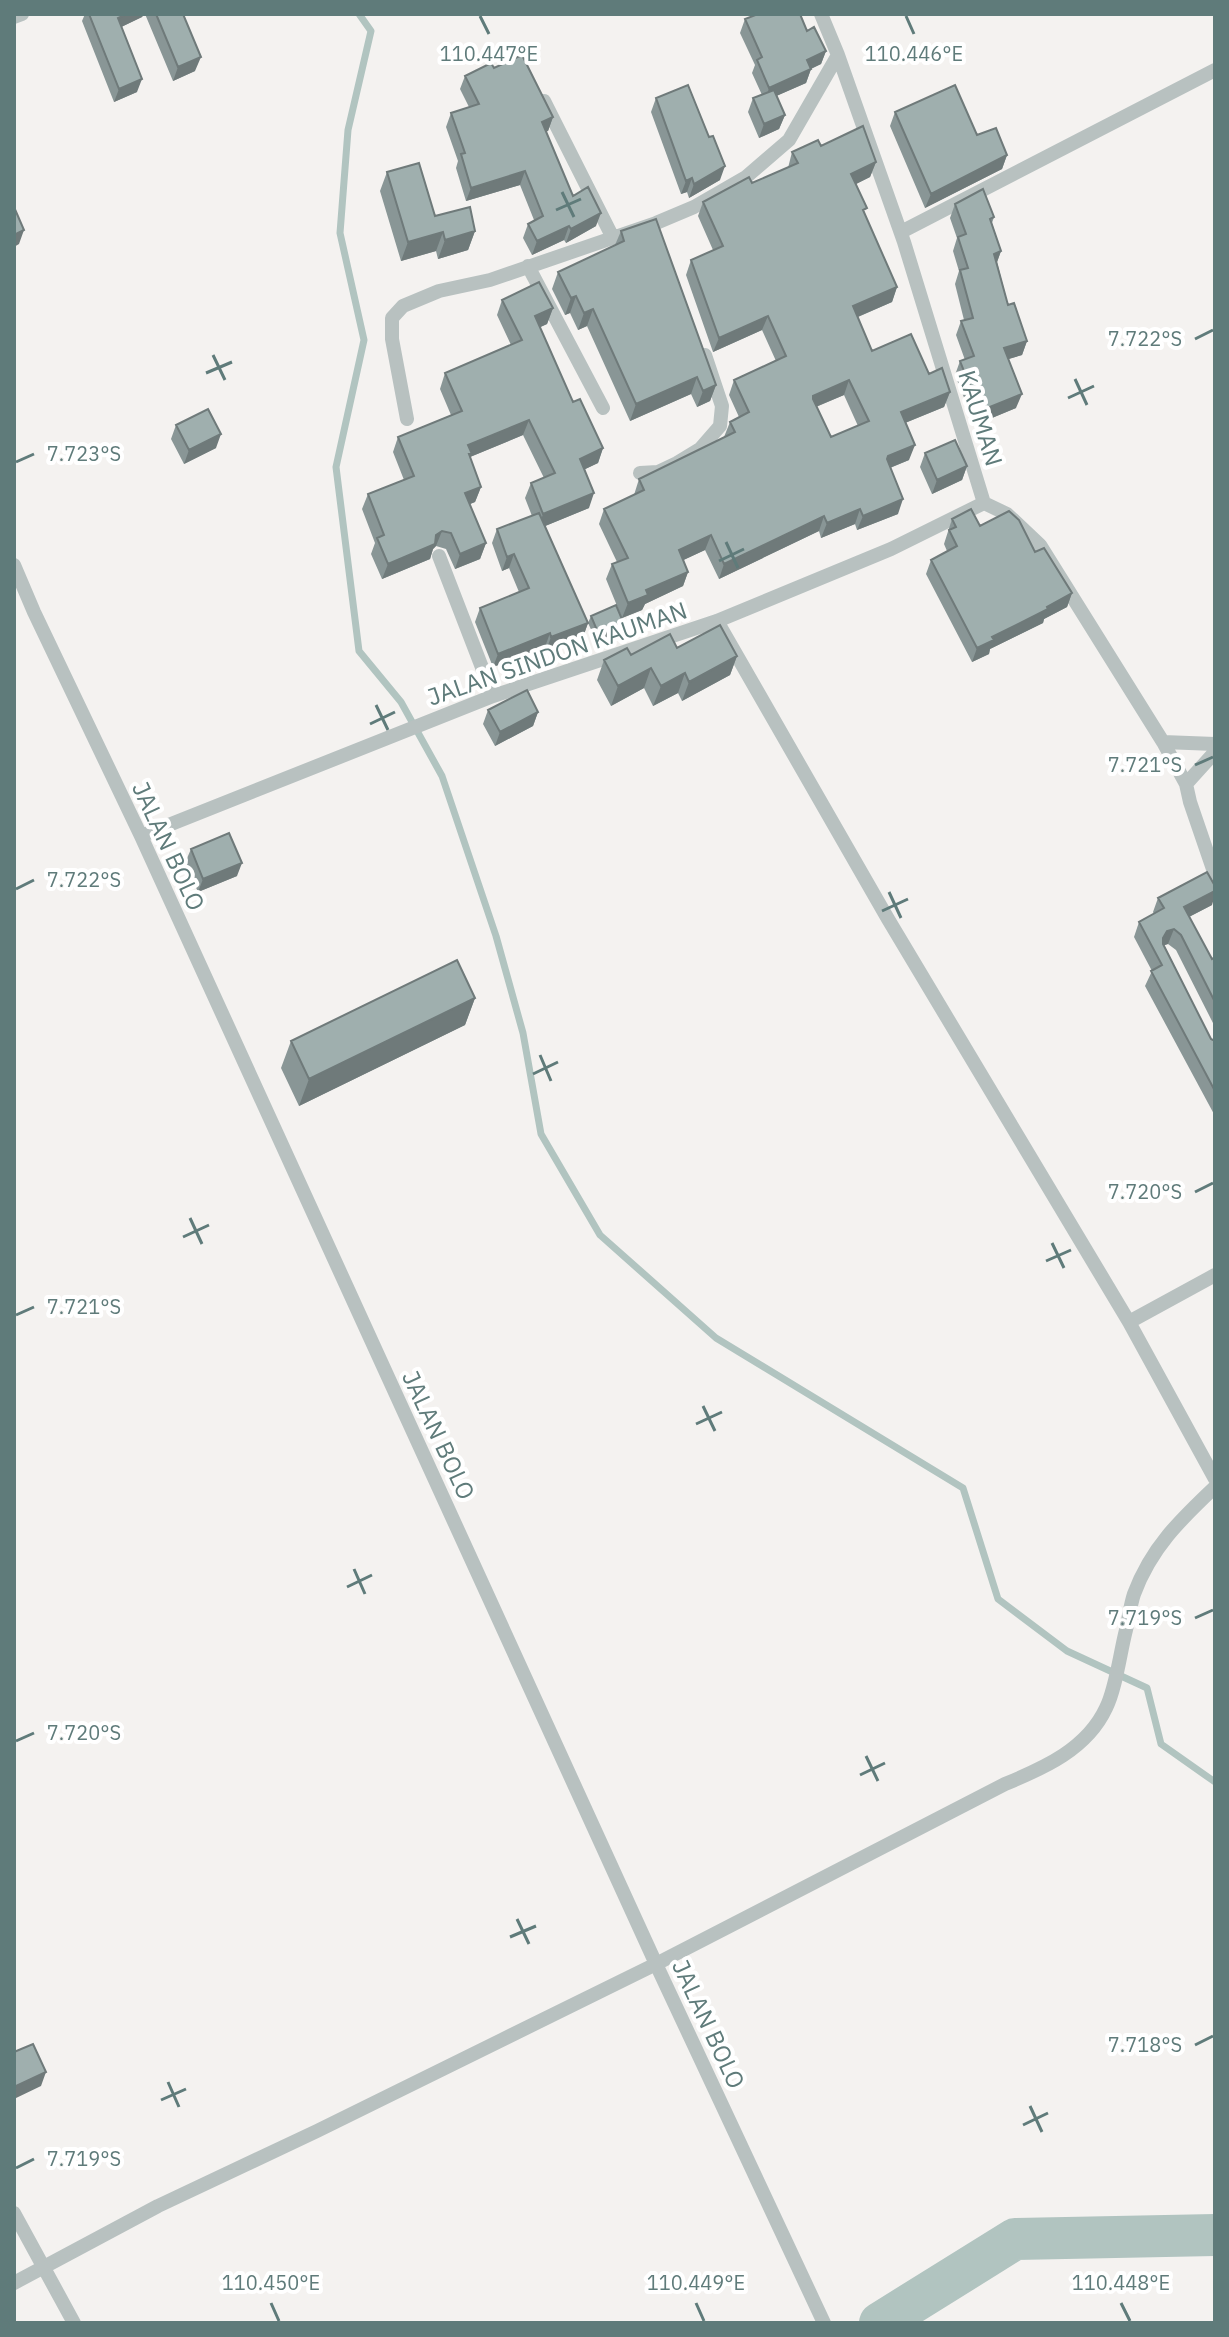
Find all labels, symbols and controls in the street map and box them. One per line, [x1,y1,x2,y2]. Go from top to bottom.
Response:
text: 110.447°E [440,40,538,67]
text: 110.446°E [865,40,963,67]
text: 7.722°S [1108,325,1182,352]
street label: KAUMAN [951,366,1011,470]
text: 7.723°S [47,440,121,467]
street label: JALAN SINDON KAUMAN [423,593,691,713]
text: 7.721°S [1108,751,1182,778]
street label: JALAN BOLO [125,776,213,916]
text: 7.722°S [47,866,121,893]
text: 7.720°S [1108,1178,1182,1205]
text: 7.721°S [47,1293,121,1320]
street label: JALAN BOLO [395,1365,483,1505]
text: 7.719°S [1108,1604,1182,1631]
text: 7.720°S [47,1719,121,1746]
street label: JALAN BOLO [665,1954,753,2094]
text: 7.718°S [1108,2031,1182,2058]
text: 7.719°S [47,2145,121,2172]
text: 110.450°E [222,2269,320,2296]
text: 110.449°E [647,2269,745,2296]
text: 110.448°E [1072,2269,1170,2296]

